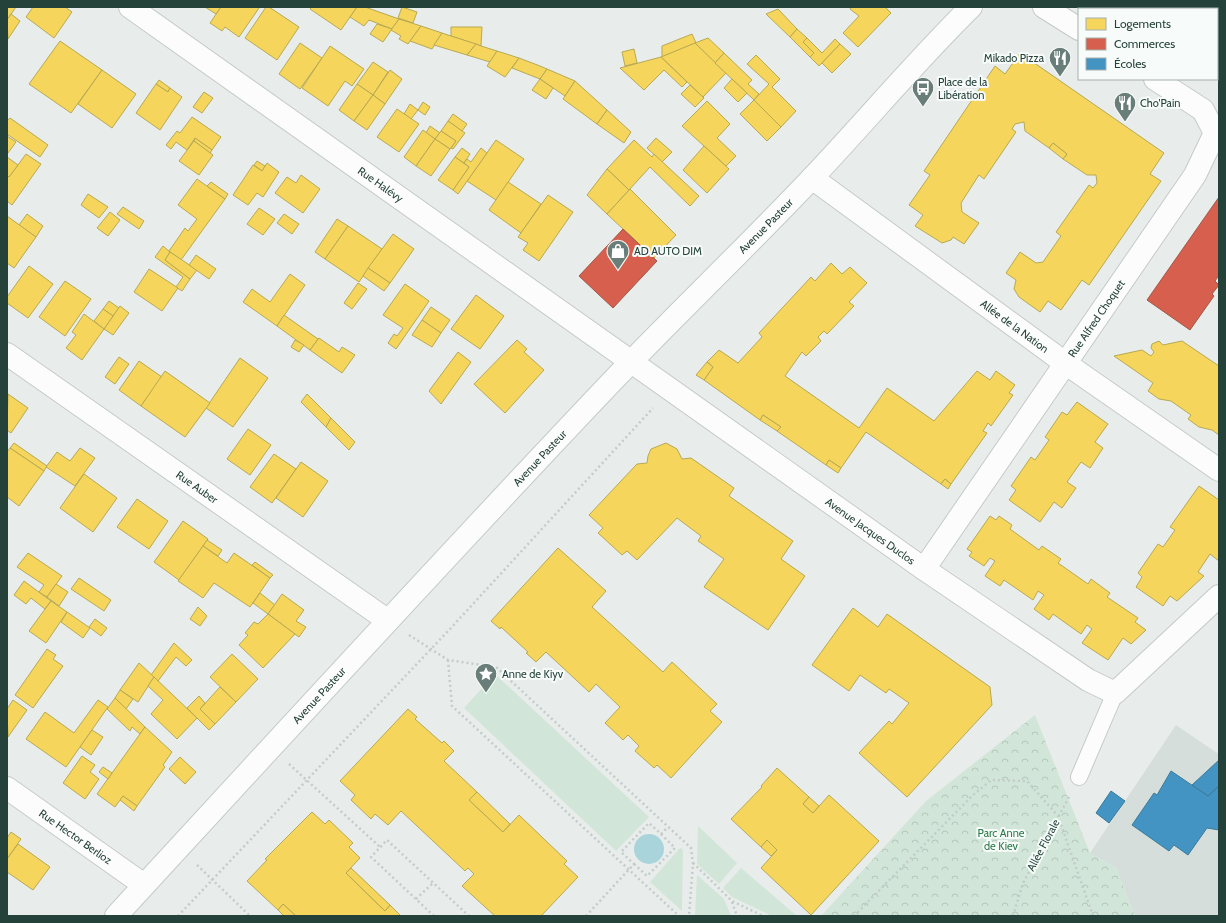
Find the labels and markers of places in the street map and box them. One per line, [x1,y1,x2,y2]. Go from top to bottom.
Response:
restaurant icon: Mikado Pizza [1047,45,1073,78]
place label: Mikado Pizza [984,51,1045,65]
bus stop icon: Place de la Libération [910,75,936,108]
place label: Place de la Libération [938,75,988,102]
restaurant icon: Cho'Pain [1112,90,1138,123]
place label: Cho'Pain [1140,96,1180,110]
shop icon: AD AUTO DIM [605,238,631,271]
place label: AD AUTO DIM [634,244,702,258]
place icon: Anne de Kiyv [473,661,499,694]
place label: Anne de Kiyv [502,667,564,681]

